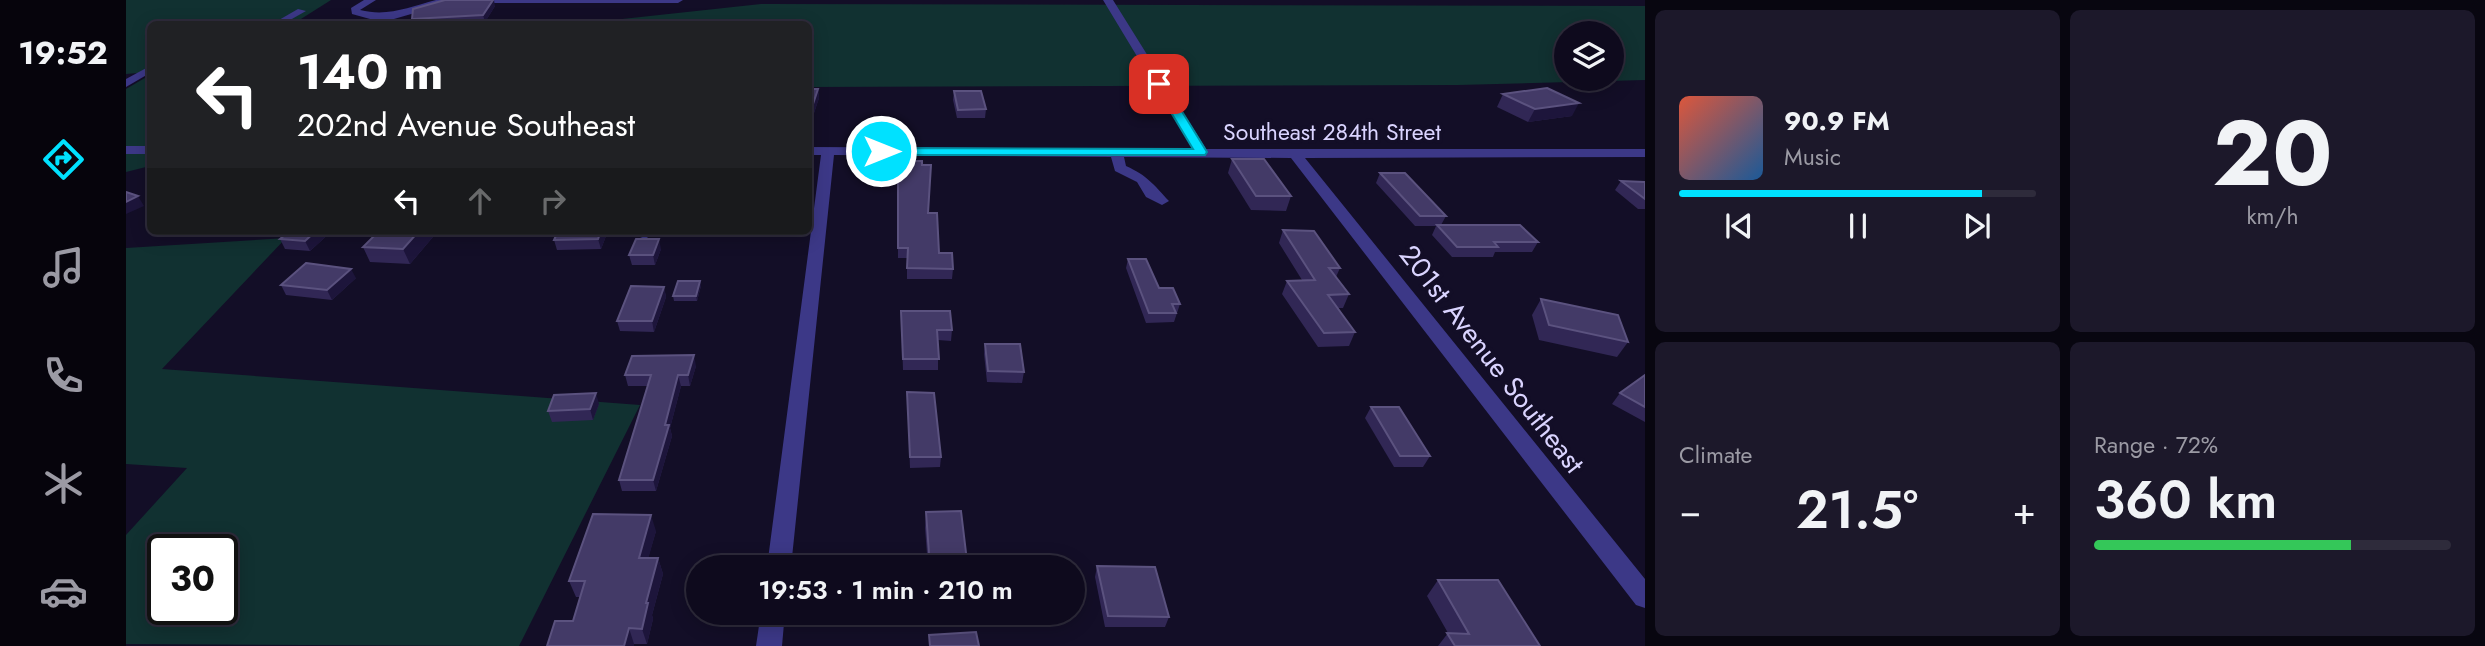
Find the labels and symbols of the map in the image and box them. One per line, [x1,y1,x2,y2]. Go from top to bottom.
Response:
pin [1129,54,1189,114]
position arrow [844,114,918,188]
street label: Southeast 284th Street [1223,115,1441,149]
street label: 201st Avenue Southeast [1390,236,1595,482]
speed limit sign: 30 [147,534,238,625]

